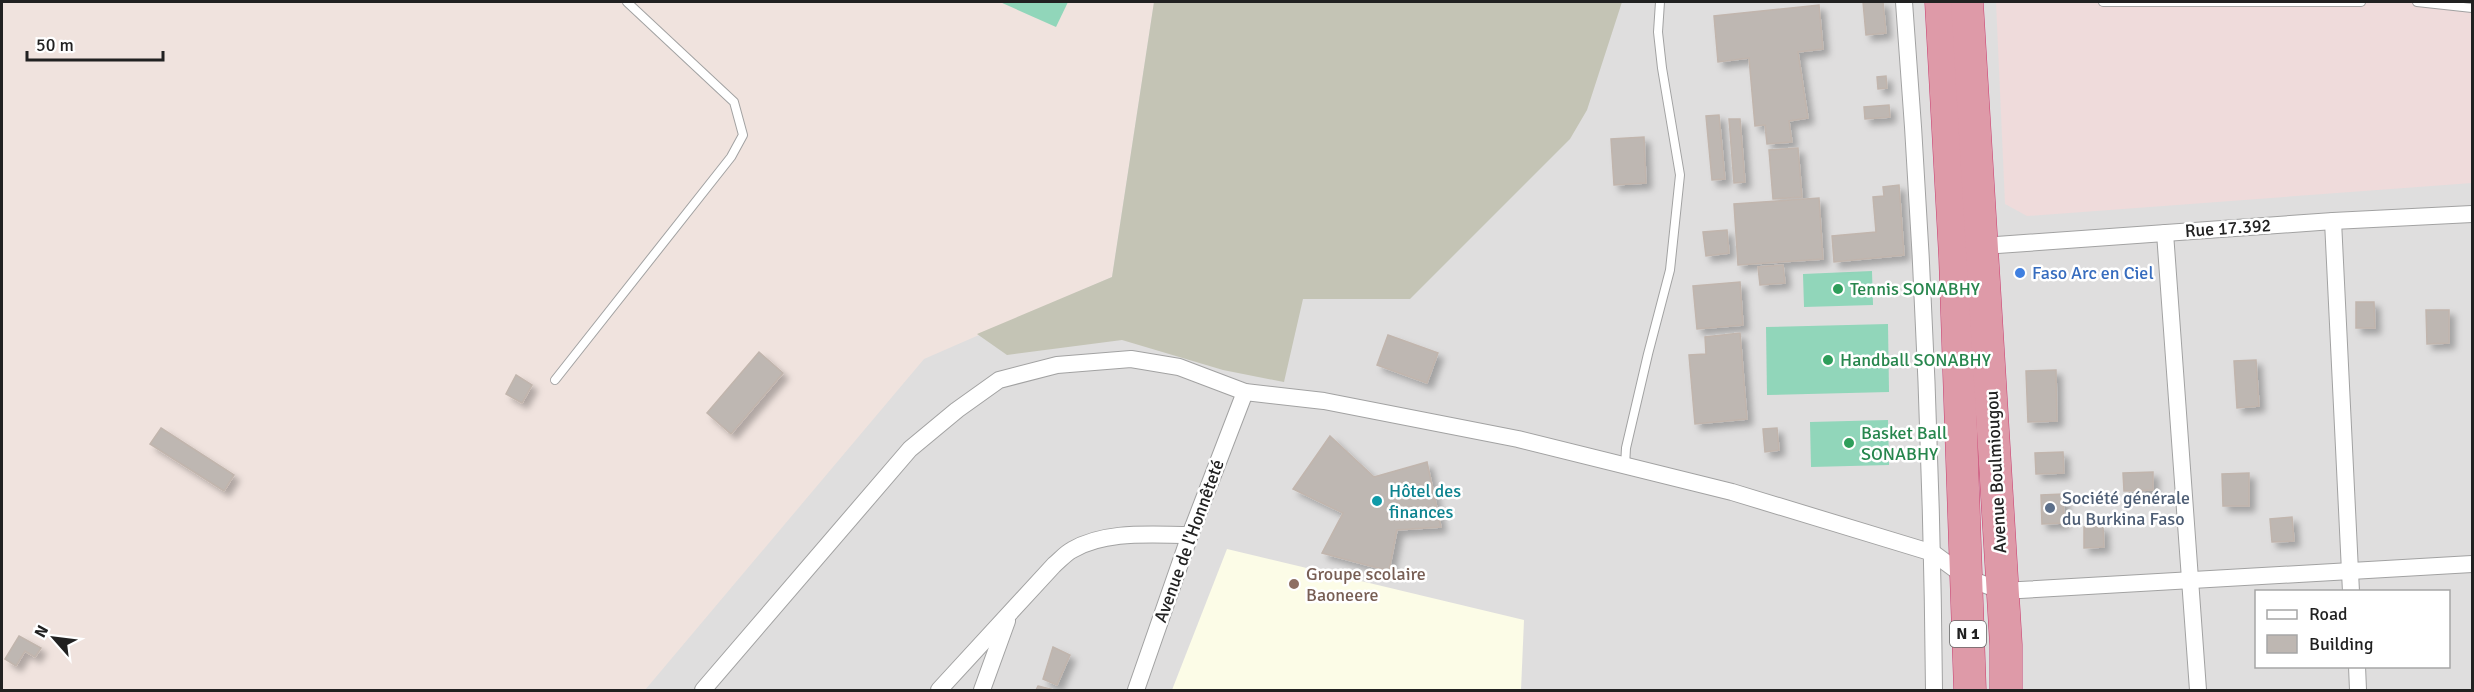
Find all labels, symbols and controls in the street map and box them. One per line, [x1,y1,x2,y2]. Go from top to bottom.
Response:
scale bar [27,24,164,62]
text: 50 m [36,34,74,56]
street label: Rue 17.392 [2184,214,2272,242]
place label: Faso Arc en Ciel [2032,262,2154,284]
marker: Faso Arc en Ciel [2013,266,2027,280]
place label: Tennis SONABHY [1850,278,1980,300]
marker: Tennis SONABHY [1831,282,1845,296]
place label: Handball SONABHY [1840,349,1991,371]
marker: Handball SONABHY [1821,353,1835,367]
street label: Avenue Boulmiougou [1981,390,2011,554]
place label: Basket Ball SONABHY [1861,422,1947,465]
marker: Basket Ball SONABHY [1842,436,1856,450]
street label: Avenue de l'Honnêteté [1149,457,1229,625]
place label: Hôtel des finances [1389,480,1461,523]
place label: Société générale du Burkina Faso [2062,487,2190,530]
marker: Hôtel des finances [1370,494,1384,508]
marker: Société générale du Burkina Faso [2043,501,2057,515]
place label: Groupe scolaire Baoneere [1306,563,1426,606]
marker: Groupe scolaire Baoneere [1287,577,1301,591]
legend [2255,590,2450,668]
text: Road [2309,603,2348,625]
north arrow [24,608,84,668]
road number: N 1 [1950,621,1986,647]
text: N [30,622,53,641]
text: Building [2309,633,2373,655]

